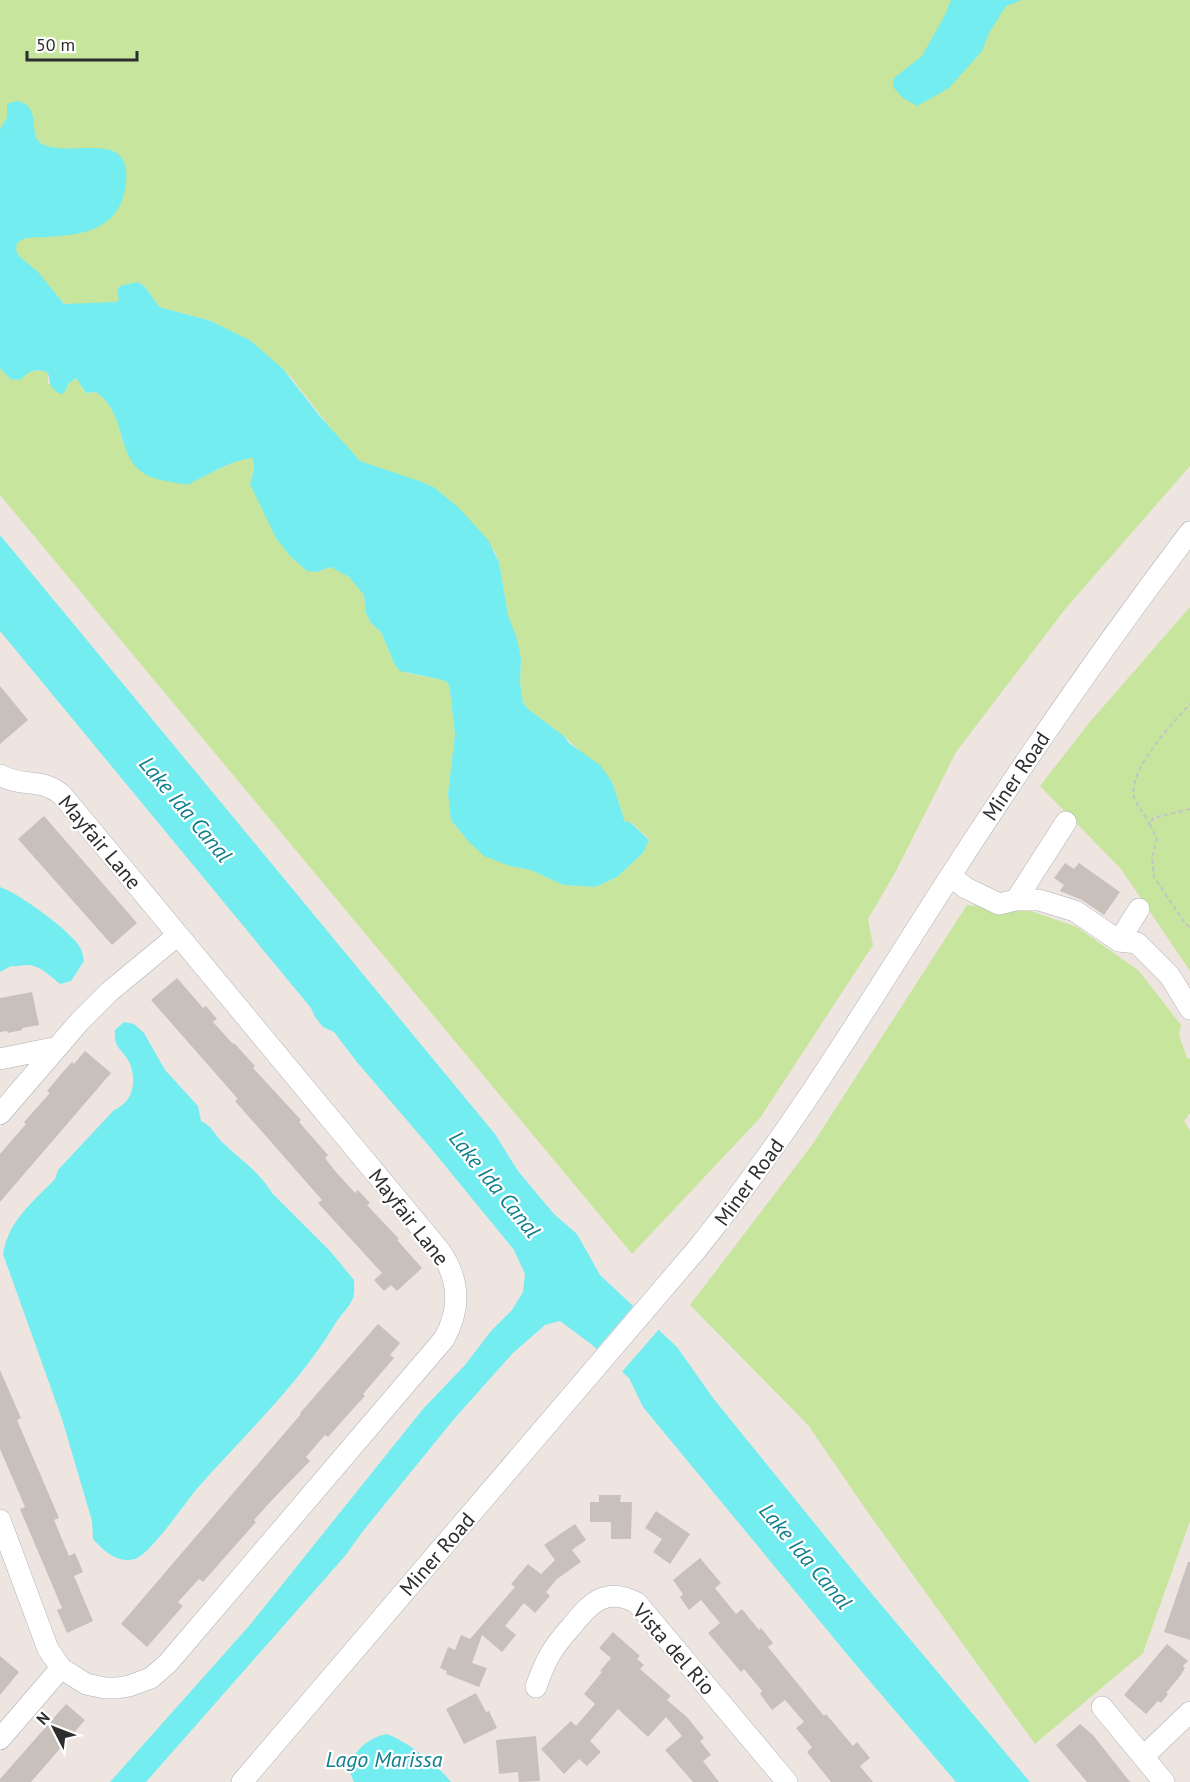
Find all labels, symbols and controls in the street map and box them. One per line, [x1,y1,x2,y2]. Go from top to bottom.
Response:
scale bar [27,24,136,62]
text: 50 m [36,33,75,56]
street label: Miner Road [976,726,1056,826]
water label: Lake Ida Canal [133,750,239,868]
street label: Mayfair Lane [53,789,147,895]
water label: Lake Ida Canal [443,1125,547,1243]
street label: Miner Road [708,1133,790,1231]
street label: Mayfair Lane [363,1163,455,1271]
water label: Lake Ida Canal [753,1497,859,1615]
street label: Miner Road [393,1507,481,1601]
street label: Vista del Rio [626,1597,721,1700]
north arrow [24,1698,84,1758]
text: N [32,1707,54,1729]
water label: Lago Marissa [325,1745,443,1773]

